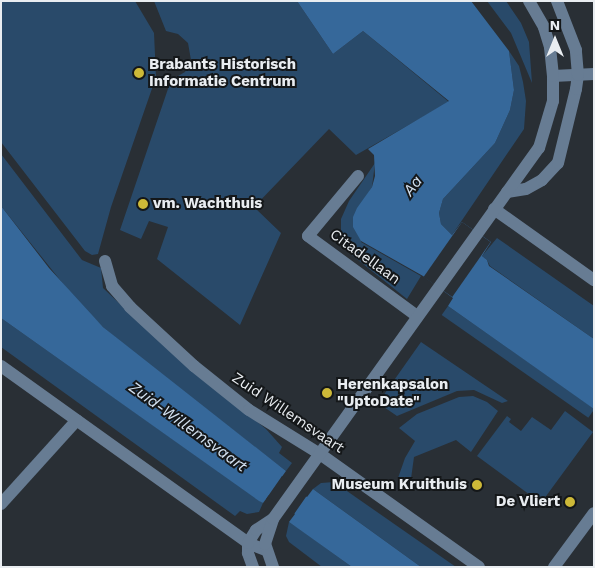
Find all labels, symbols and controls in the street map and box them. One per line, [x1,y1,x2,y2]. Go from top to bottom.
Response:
north arrow [530,15,580,65]
text: N [550,17,560,33]
place label: Brabants Historisch Informatie Centrum [149,55,296,90]
marker: Brabants Historisch Informatie Centrum [133,67,145,79]
water label: Aa [399,172,427,200]
place label: vm. Wachthuis [153,195,263,213]
marker: vm. Wachthuis [137,198,149,210]
street label: Citadellaan [326,225,404,289]
street label: Zuid Willemsvaart [228,369,348,457]
place label: Herenkapsalon "UptoDate" [337,375,448,410]
water label: Zuid-Willemsvaart [125,378,251,476]
marker: Herenkapsalon "UptoDate" [321,387,333,399]
place label: Museum Kruithuis [332,476,467,494]
marker: Museum Kruithuis [471,479,483,491]
place label: De Vliert [495,493,560,511]
marker: De Vliert [564,496,576,508]

